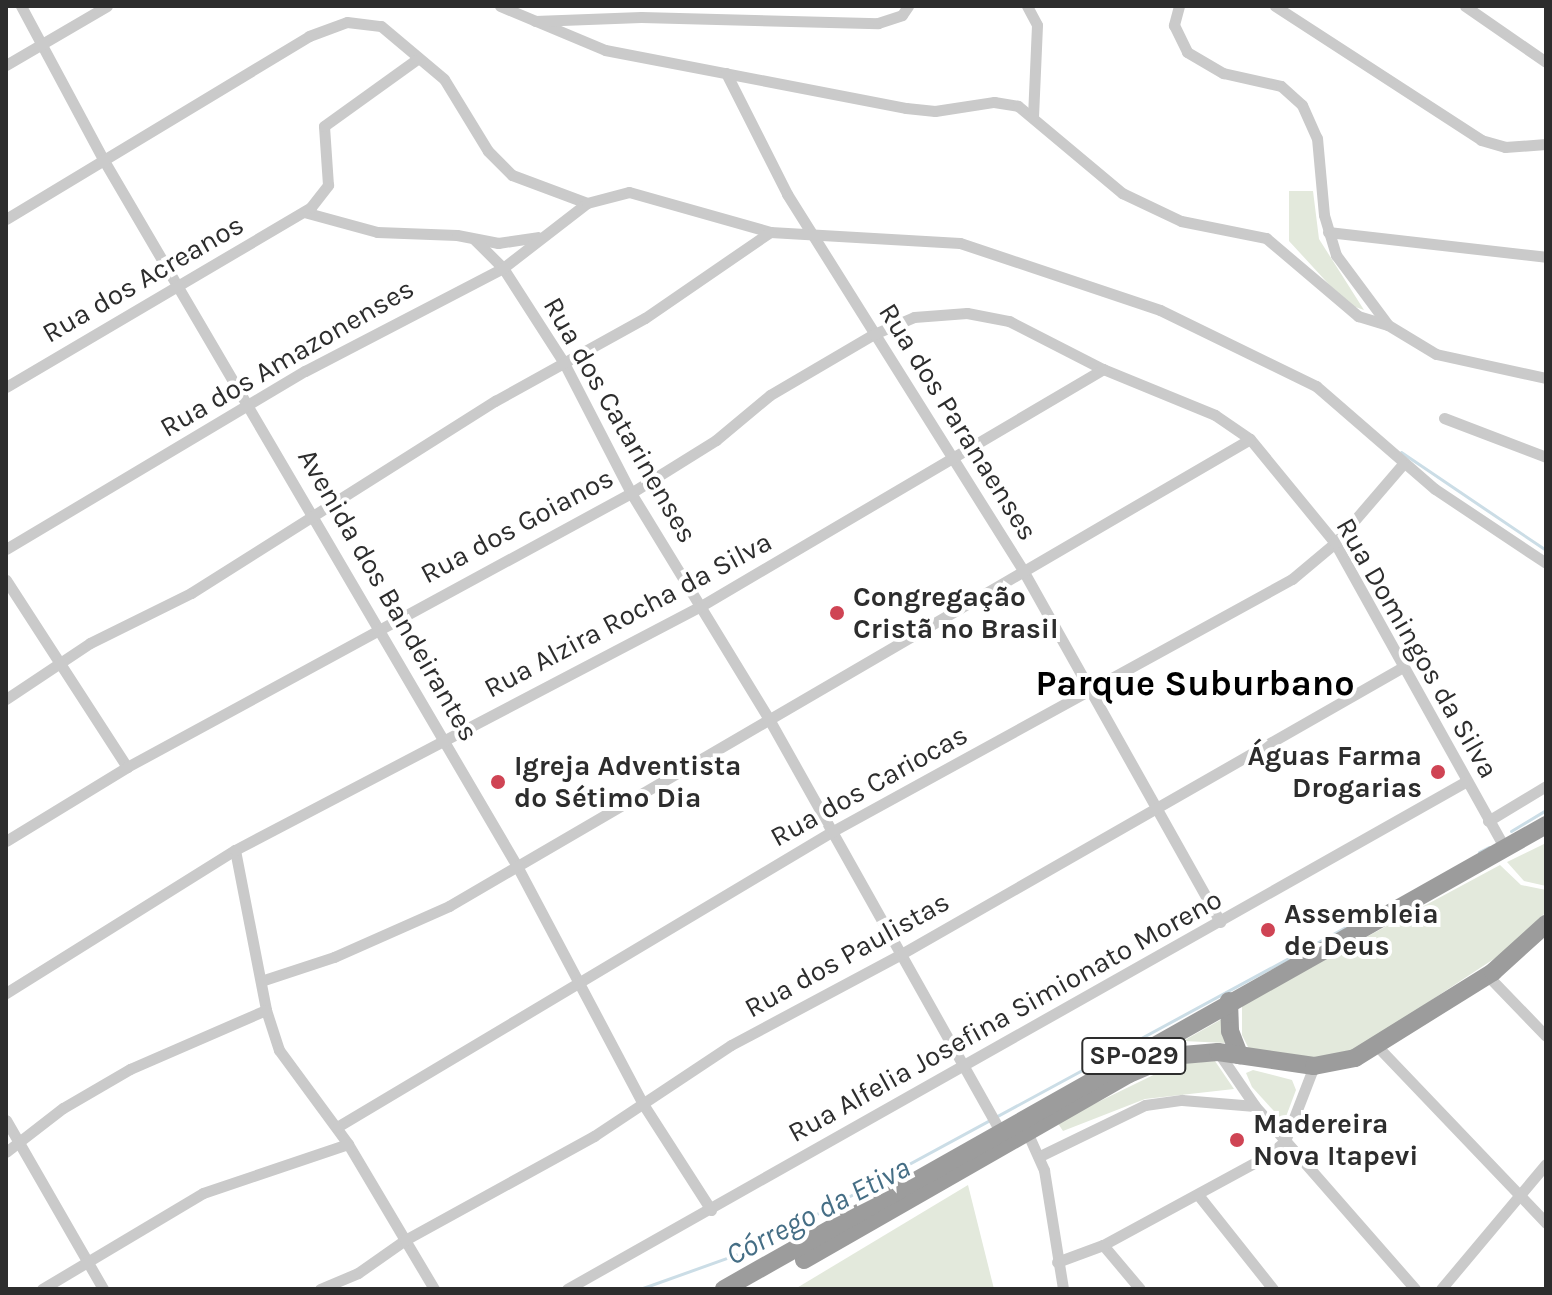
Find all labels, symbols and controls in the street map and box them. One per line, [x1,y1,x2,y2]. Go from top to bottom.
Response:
street label: Rua dos Acreanos [36,208,250,350]
street label: Rua dos Amazonenses [154,272,420,444]
street label: Rua dos Catarinenses [536,291,704,549]
street label: Rua dos Paranaenses [871,297,1045,547]
street label: Avenida dos Bandeirantes [290,443,486,747]
street label: Rua dos Goianos [415,461,619,591]
street label: Rua Domingos da Silva [1329,512,1505,784]
street label: Rua Alzira Rocha da Silva [478,525,778,705]
place label: Congregação Cristã no Brasil [853,580,1059,646]
marker: Congregação Cristã no Brasil [828,604,846,622]
district label: Parque Suburbano [1035,662,1355,706]
street label: Rua dos Cariocas [764,718,974,854]
place label: Águas Farma Drogarias [1247,739,1422,805]
place label: Igreja Adventista do Sétimo Dia [514,749,741,815]
marker: Águas Farma Drogarias [1429,763,1447,781]
marker: Igreja Adventista do Sétimo Dia [489,773,507,791]
street label: Rua Alfelia Josefina Simionato Moreno [782,882,1228,1150]
street label: Rua dos Paulistas [739,885,955,1025]
place label: Assembleia de Deus [1284,897,1439,963]
marker: Assembleia de Deus [1259,921,1277,939]
road number: SP-029 [1080,1034,1188,1078]
place label: Madereira Nova Itapevi [1253,1107,1419,1173]
marker: Madereira Nova Itapevi [1228,1131,1246,1149]
water label: Córrego da Etiva [720,1149,916,1273]

